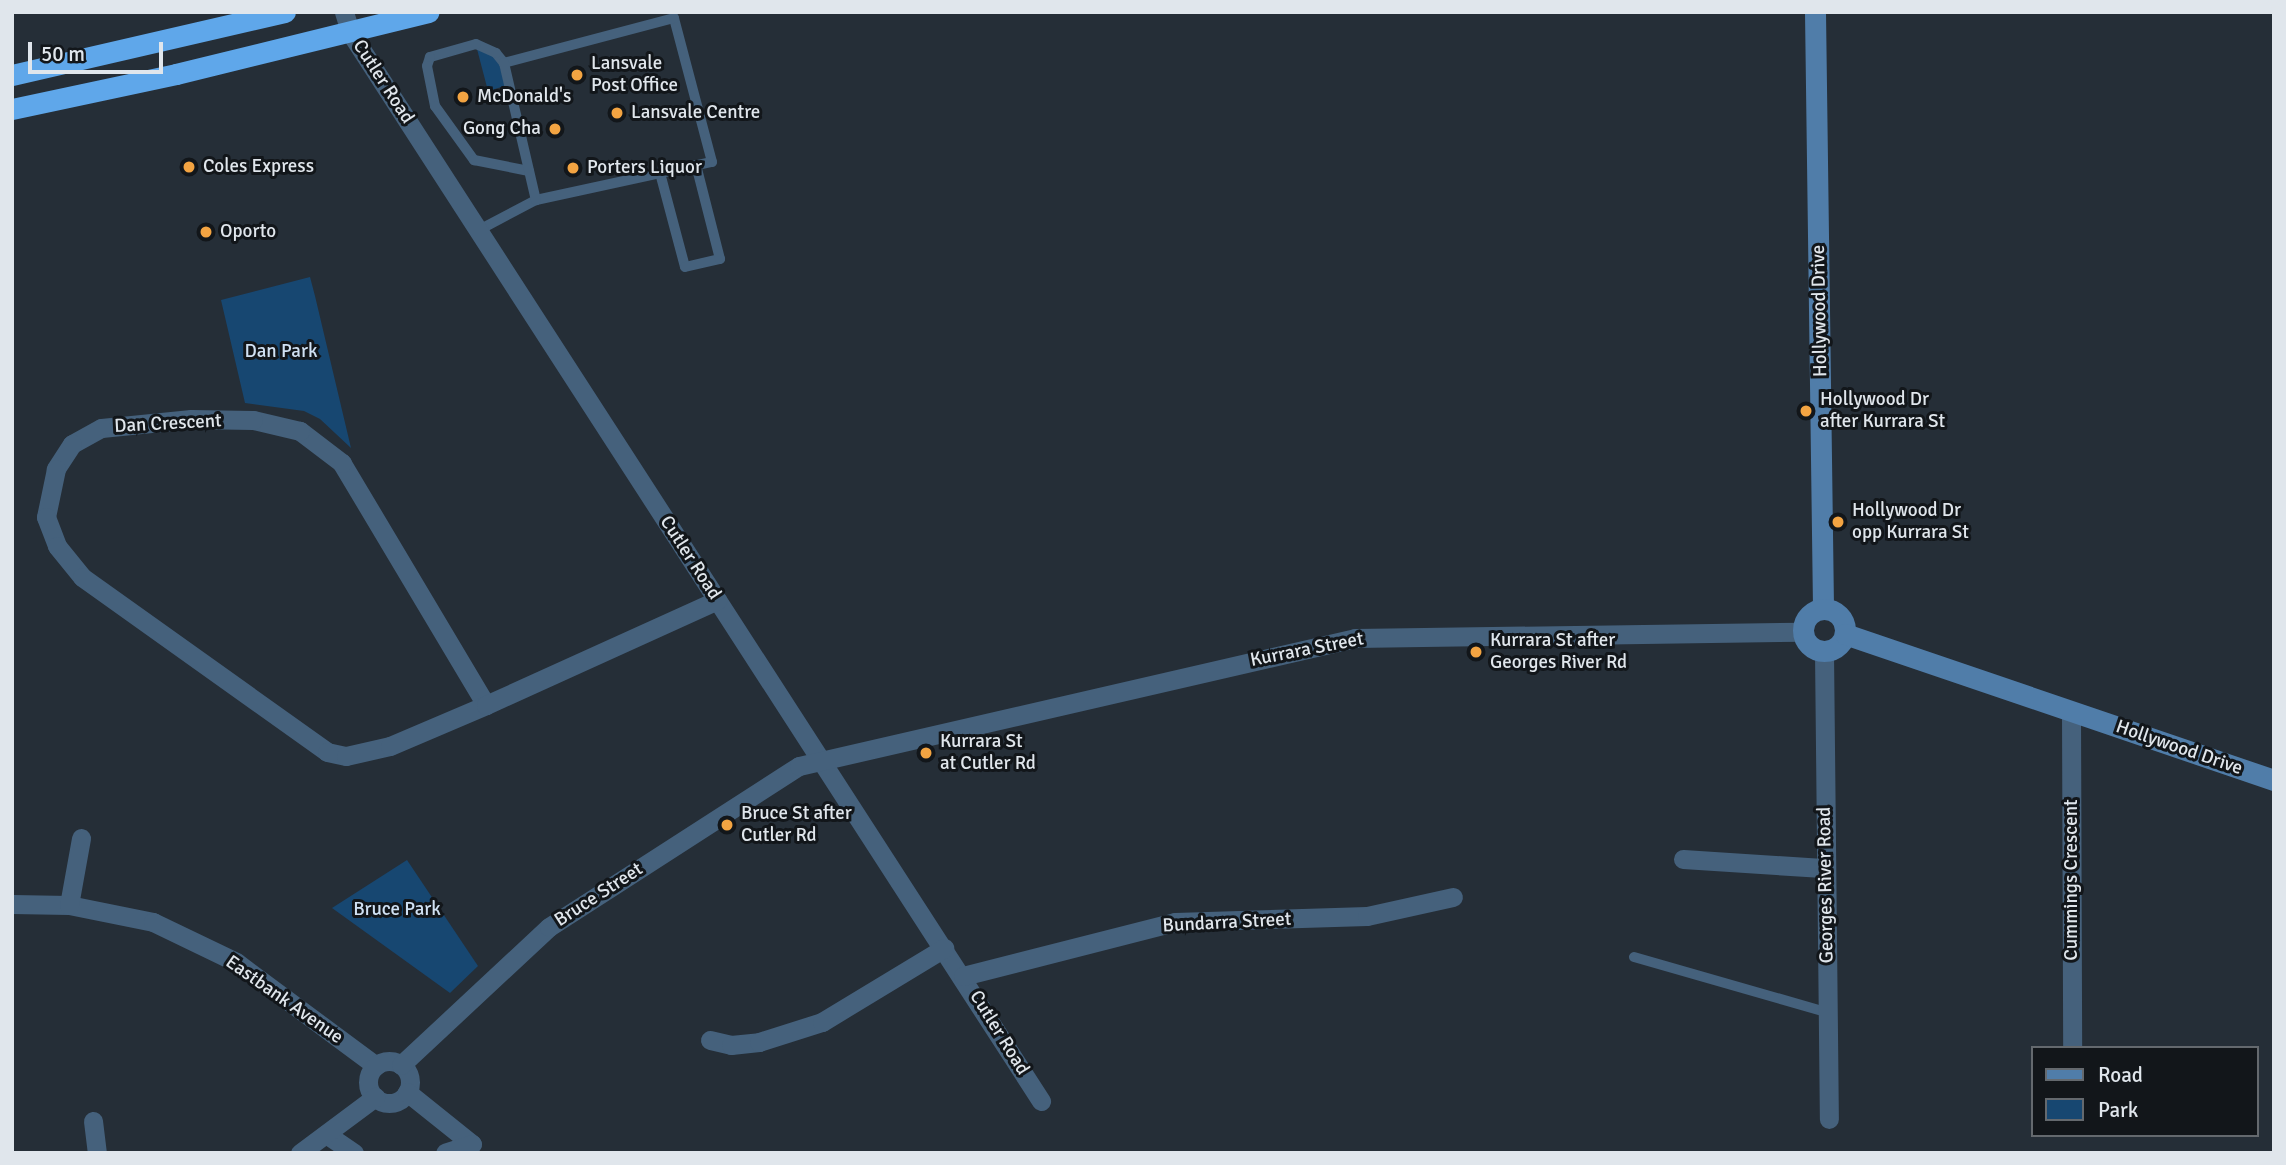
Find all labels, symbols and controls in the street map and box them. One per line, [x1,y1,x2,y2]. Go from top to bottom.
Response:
scale bar [32,28,166,72]
street label: Cutler Road [348,36,418,128]
text: 50 m [41,41,85,67]
place label: Lansvale Post Office [591,53,678,97]
marker: Lansvale Post Office [569,67,585,83]
place label: McDonald's [477,86,571,108]
marker: McDonald's [455,89,471,105]
place label: Lansvale Centre [631,102,760,124]
marker: Lansvale Centre [609,105,625,121]
place label: Gong Cha [463,118,541,140]
marker: Gong Cha [547,121,563,137]
place label: Coles Express [203,156,314,178]
place label: Porters Liquor [587,157,702,179]
marker: Coles Express [181,159,197,175]
marker: Porters Liquor [565,160,581,176]
place label: Oporto [220,221,276,243]
marker: Oporto [198,224,214,240]
street label: Hollywood Drive [1807,245,1833,377]
park label: Dan Park [245,341,317,363]
place label: Hollywood Dr after Kurrara St [1820,389,1945,433]
marker: Hollywood Dr after Kurrara St [1798,403,1814,419]
street label: Dan Crescent [114,410,222,438]
place label: Hollywood Dr opp Kurrara St [1852,500,1969,544]
street label: Cutler Road [655,512,725,604]
marker: Hollywood Dr opp Kurrara St [1830,514,1846,530]
street label: Kurrara Street [1248,628,1366,672]
place label: Kurrara St after Georges River Rd [1490,630,1627,674]
marker: Kurrara St after Georges River Rd [1468,644,1484,660]
street label: Hollywood Drive [2113,716,2245,780]
place label: Kurrara St at Cutler Rd [940,731,1036,775]
marker: Kurrara St at Cutler Rd [918,745,934,761]
street label: Cummings Crescent [2061,799,2083,961]
place label: Bruce St after Cutler Rd [741,803,852,847]
street label: Georges River Road [1813,807,1839,963]
marker: Bruce St after Cutler Rd [719,817,735,833]
street label: Bruce Street [551,858,647,932]
park label: Bruce Park [353,899,441,921]
street label: Bundarra Street [1162,908,1292,938]
street label: Eastbank Avenue [221,951,347,1049]
street label: Cutler Road [964,987,1034,1079]
legend [2030,1046,2258,1137]
text: Road [2098,1062,2143,1088]
text: Park [2098,1097,2138,1123]

